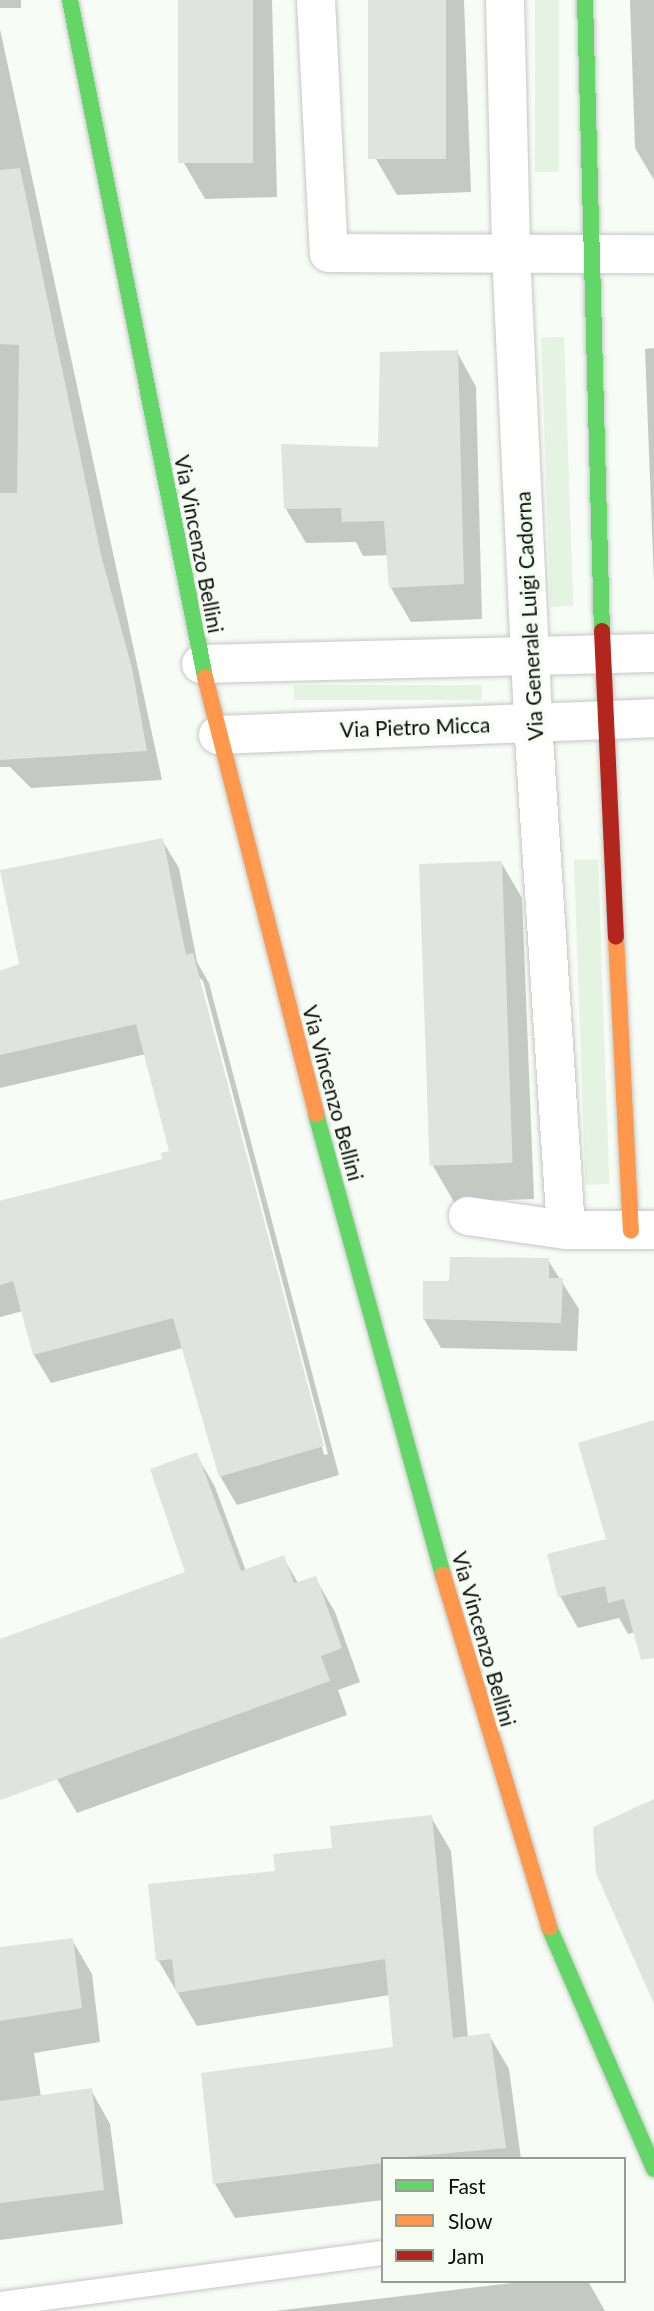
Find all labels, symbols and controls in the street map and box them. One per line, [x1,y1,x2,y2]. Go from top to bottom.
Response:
street label: Via Vincenzo Bellini [169,453,229,635]
street label: Via Generale Luigi Cadorna [510,491,548,741]
street label: Via Pietro Micca [339,712,491,742]
street label: Via Vincenzo Bellini [297,1002,369,1184]
street label: Via Vincenzo Bellini [447,1548,521,1730]
legend [381,2157,626,2283]
text: Fast [448,2173,485,2198]
text: Slow [448,2208,492,2233]
text: Jam [448,2243,484,2268]

